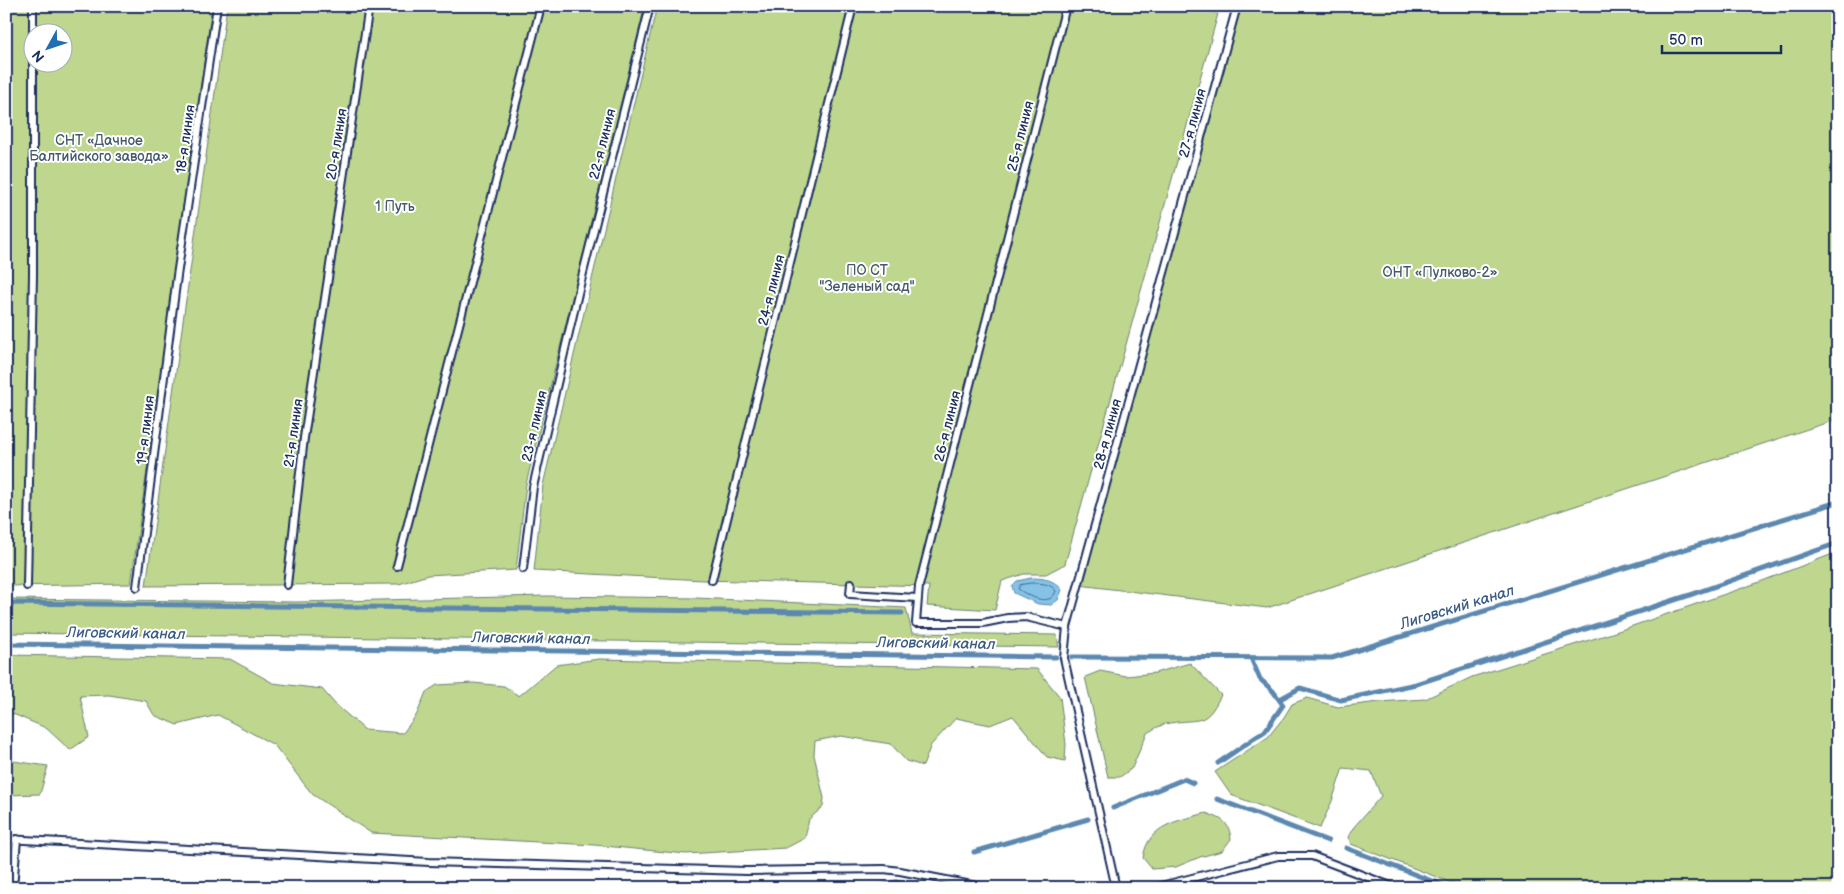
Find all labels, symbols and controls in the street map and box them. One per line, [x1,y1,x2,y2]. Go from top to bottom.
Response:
north arrow [22,22,72,72]
scale bar [1662,22,1780,54]
text: 50 m [1669,31,1703,50]
text: N [29,47,48,66]
street label: 27-я линия [1175,86,1210,160]
street label: 25-я линия [1004,99,1038,173]
street label: 18-я линия [172,103,199,175]
street label: 20-я линия [322,107,351,181]
street label: 22-я линия [585,107,620,181]
park label: СНТ «Дачное Балтийского завода» [29,132,169,165]
park label: 1 Путь [375,198,415,215]
street label: 24-я линия [754,253,789,327]
park label: ПО СТ "Зеленый сад" [819,262,915,295]
park label: ОНТ «Пулково-2» [1383,264,1498,281]
street label: 23-я линия [518,389,551,463]
street label: 26-я линия [930,389,965,463]
street label: 19-я линия [133,394,158,466]
street label: 21-я линия [280,397,307,469]
street label: 28-я линия [1090,397,1125,471]
water label: Лиговский канал [1397,581,1517,634]
water label: Лиговский канал [66,623,186,644]
water label: Лиговский канал [471,628,591,649]
water label: Лиговский канал [876,633,996,654]

